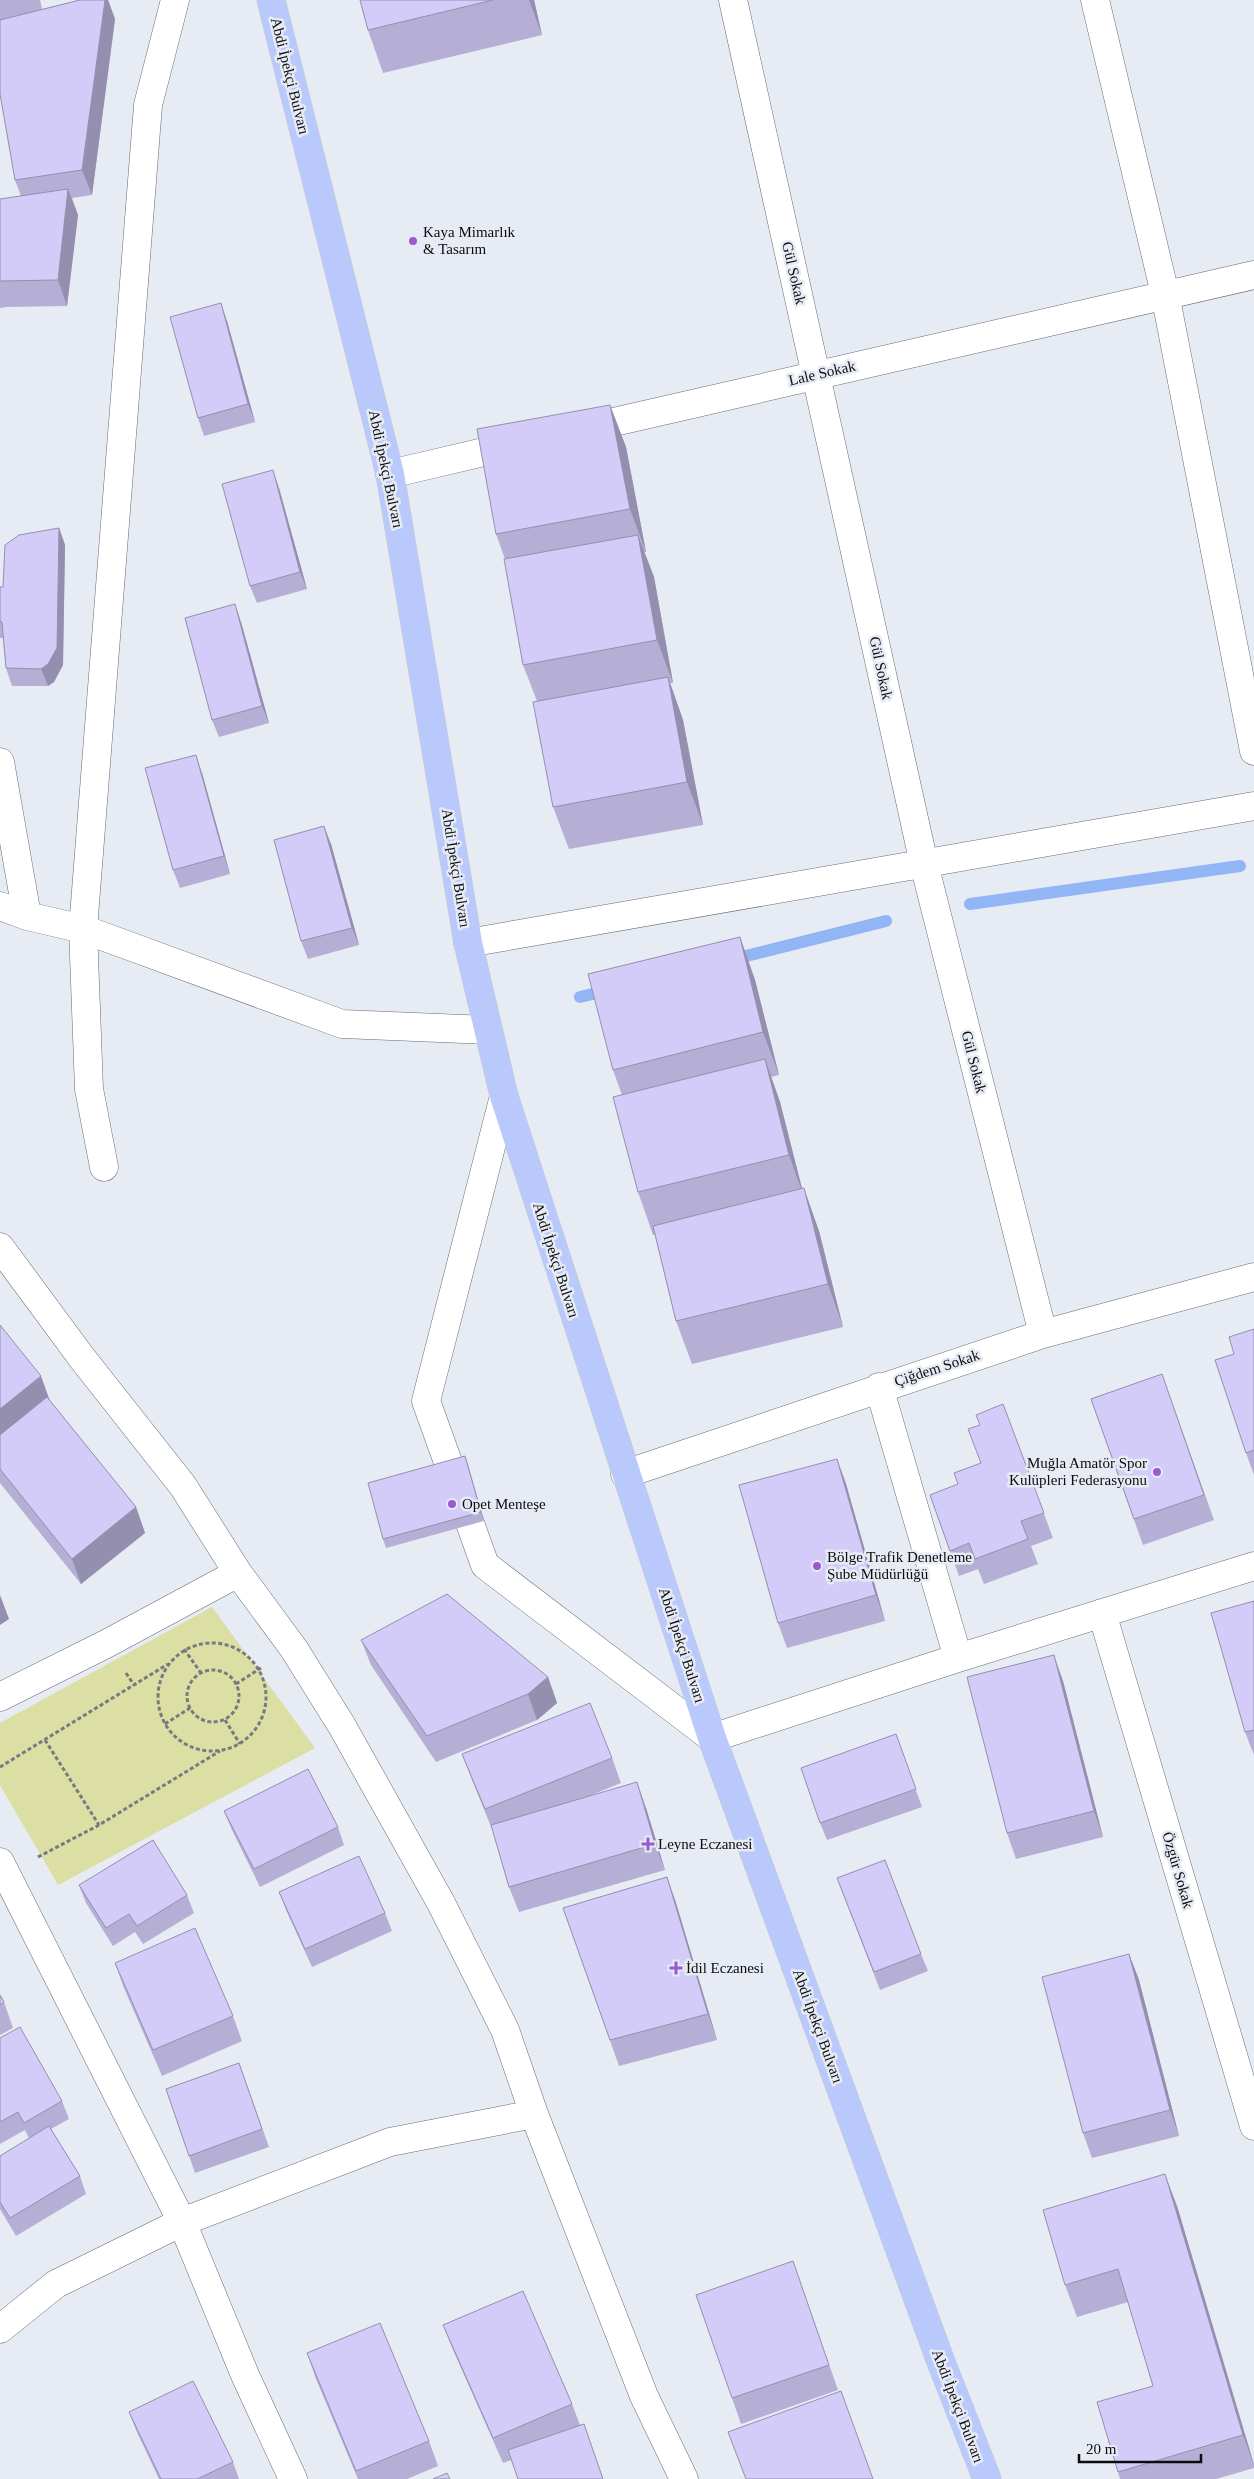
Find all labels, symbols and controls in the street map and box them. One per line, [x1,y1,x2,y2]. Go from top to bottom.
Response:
street label: Abdi İpekçi Bulvarı [268,16,312,136]
place label: Kaya Mimarlık & Tasarım [423,224,516,257]
marker: Kaya Mimarlık & Tasarım [407,235,419,247]
street label: Gül Sokak [779,240,809,306]
street label: Lale Sokak [787,357,857,388]
street label: Abdi İpekçi Bulvarı [366,409,406,529]
street label: Gül Sokak [867,635,896,701]
street label: Abdi İpekçi Bulvarı [439,807,473,929]
street label: Gül Sokak [959,1029,990,1095]
street label: Abdi İpekçi Bulvarı [530,1200,582,1320]
street label: Çiğdem Sokak [892,1347,982,1389]
place label: Muğla Amatör Spor Kulüpleri Federasyonu [1009,1455,1147,1488]
marker: Muğla Amatör Spor Kulüpleri Federasyonu [1151,1466,1163,1478]
place label: Opet Menteşe [462,1496,546,1512]
marker: Opet Menteşe [446,1498,458,1510]
place label: Bölge Trafik Denetleme Şube Müdürlüğü [827,1549,972,1582]
marker: Bölge Trafik Denetleme Şube Müdürlüğü [811,1560,823,1572]
street label: Abdi İpekçi Bulvarı [656,1585,708,1705]
street label: Özgür Sokak [1159,1830,1197,1911]
place label: Leyne Eczanesi [658,1836,753,1852]
marker: Leyne Eczanesi [642,1838,654,1850]
place label: İdil Eczanesi [686,1960,764,1976]
marker: İdil Eczanesi [670,1962,682,1974]
street label: Abdi İpekçi Bulvarı [790,1967,846,2085]
street label: Abdi İpekçi Bulvarı [929,2347,987,2465]
scale bar [1079,2432,1202,2464]
text: 20 m [1086,2441,1117,2457]

